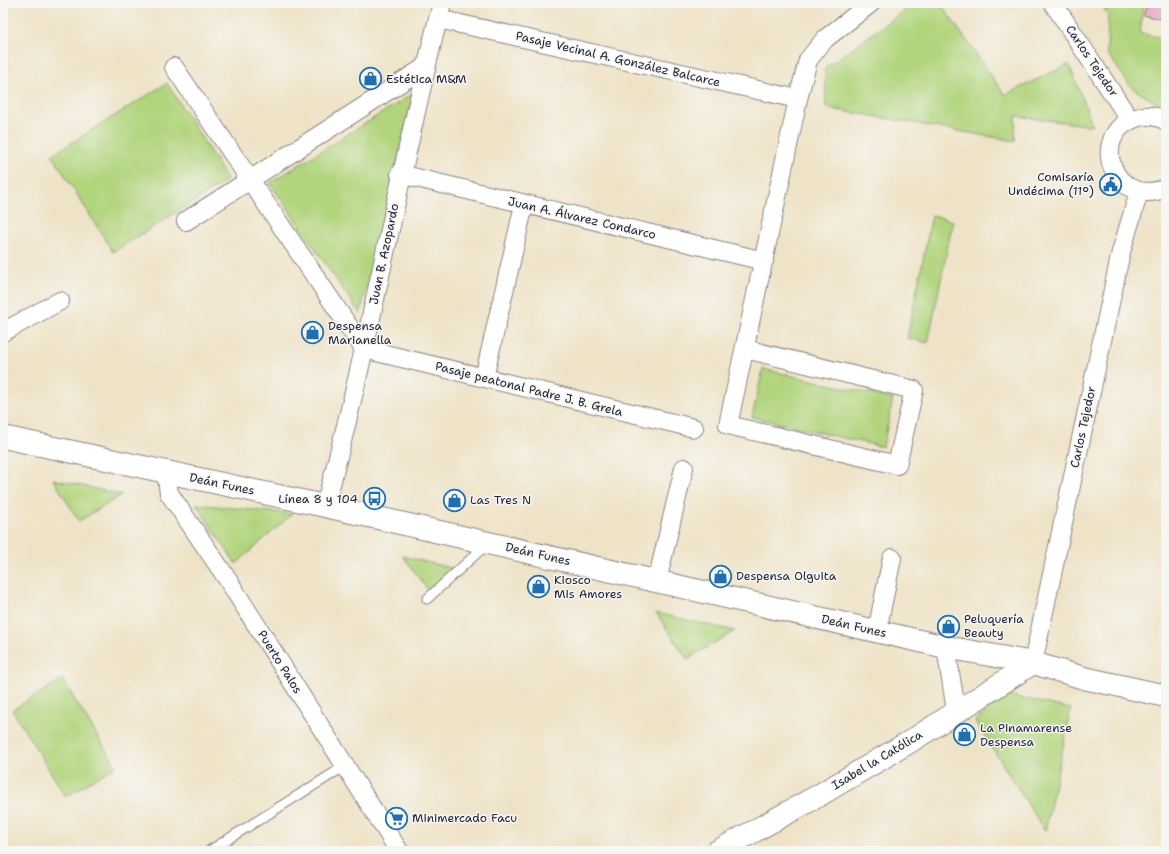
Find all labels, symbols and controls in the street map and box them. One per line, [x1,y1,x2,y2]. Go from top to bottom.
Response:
street label: Carlos Tejedor [1062,22,1122,100]
street label: Pasaje Vecinal A. González Balcarce [514,28,722,90]
shop icon: Estética M&M [358,66,384,92]
place label: Estética M&M [386,71,467,87]
place label: Comisaría Undécima (11°) [1008,169,1095,199]
public building icon: Comisaría Undécima (11°) [1097,171,1123,197]
street label: Juan A. Álvarez Condarco [506,193,658,243]
street label: Juan B. Azopardo [365,202,403,306]
place label: Despensa Marianella [328,318,392,348]
shop icon: Despensa Marianella [299,320,325,346]
street label: Pasaje peatonal Padre J. B. Grela [434,358,625,420]
street label: Carlos Tejedor [1067,384,1100,469]
street label: Deán Funes [188,469,256,499]
bus stop icon: Línea 8 y 104 [361,486,387,512]
shop icon: Las Tres N [441,487,467,513]
place label: Línea 8 y 104 [278,491,358,507]
place label: Las Tres N [470,492,531,508]
street label: Deán Funes [504,539,572,569]
shop icon: Despensa Olguita [707,563,733,589]
place label: Despensa Olguita [736,568,837,584]
place label: Kiosco Mis Amores [554,572,622,602]
shop icon: Kiosco Mis Amores [525,574,551,600]
street label: Deán Funes [820,611,888,641]
place label: Peluquería Beauty [964,611,1024,641]
shop icon: Peluquería Beauty [936,613,962,639]
street label: Puerto Palos [254,627,306,697]
place label: La Pinamarense Despensa [980,720,1072,750]
shop icon: La Pinamarense Despensa [952,722,978,748]
street label: Isabel la Católica [829,726,926,793]
supermarket icon: Minimercado Facu [384,805,410,831]
place label: Minimercado Facu [412,810,517,826]

